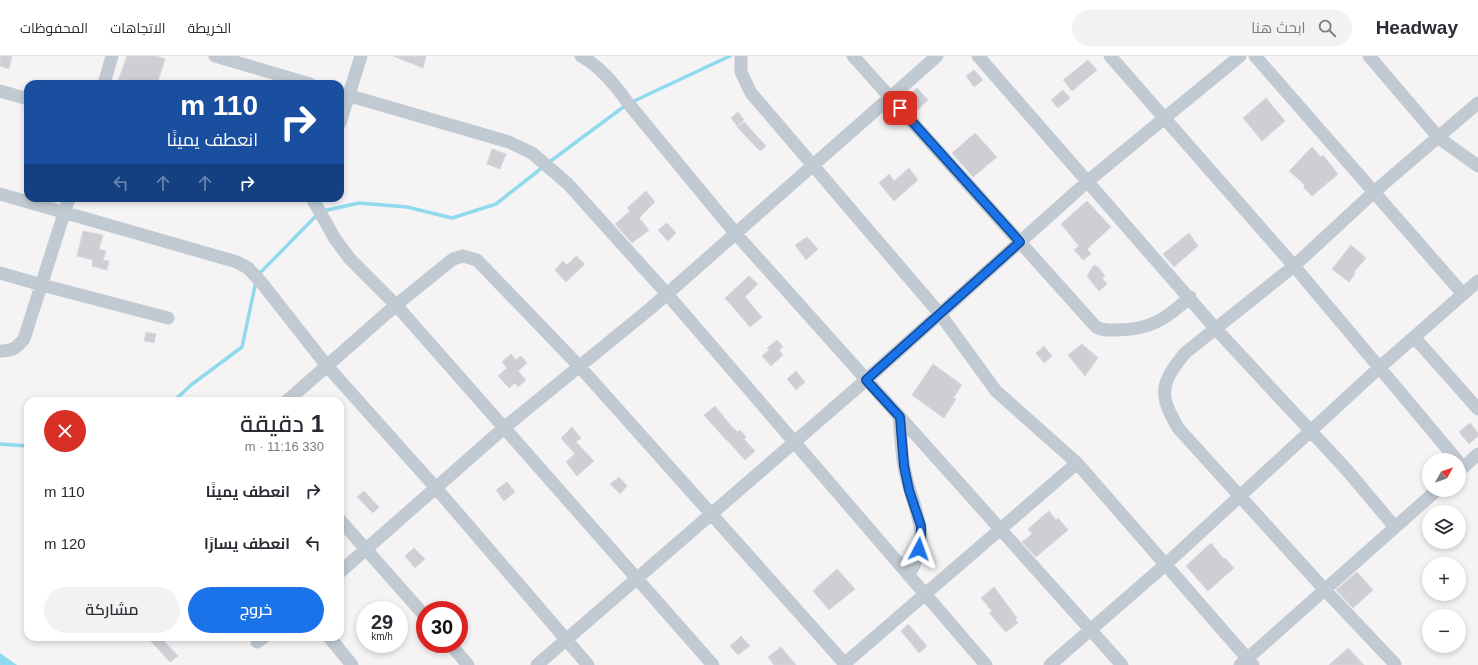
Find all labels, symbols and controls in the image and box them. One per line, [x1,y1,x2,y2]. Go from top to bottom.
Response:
search box [1072,10,1352,46]
icon: search [1316,17,1338,39]
text: Headway [1376,17,1458,38]
text: ابحث هنا [1251,19,1306,36]
text: المحفوظات [20,20,88,36]
text: الاتجاهات [110,20,166,36]
text: الخريطة [188,20,231,36]
text: 110 m [180,90,258,121]
pin [883,91,917,125]
icon: right [272,96,324,148]
icon: arrive [889,97,911,119]
text: انعطف يمينًا [167,130,258,150]
icon: left [110,172,132,194]
icon: ahead [152,172,174,194]
icon: ahead [194,172,216,194]
icon: right [236,172,258,194]
button: close [44,410,86,452]
text: 1 دقيقة [240,410,324,437]
text: 330 m · 11:16 [245,439,324,454]
north arrow [1422,453,1466,497]
map controls [1422,453,1466,653]
icon: right [302,480,324,502]
text: 110 m [44,483,85,500]
text: انعطف يمينًا [206,483,290,500]
button: layers [1422,505,1466,549]
position arrow [898,528,940,570]
icon: left [302,532,324,554]
text: 120 m [44,535,86,552]
text: انعطف يسارًا [204,535,290,552]
button: + [1422,557,1466,601]
button: مشاركة [44,587,180,633]
button: خروج [188,587,324,633]
speed limit sign: 30 [416,601,468,653]
button: − [1422,609,1466,653]
text: 29 [371,611,393,633]
text: km/h [371,631,393,642]

